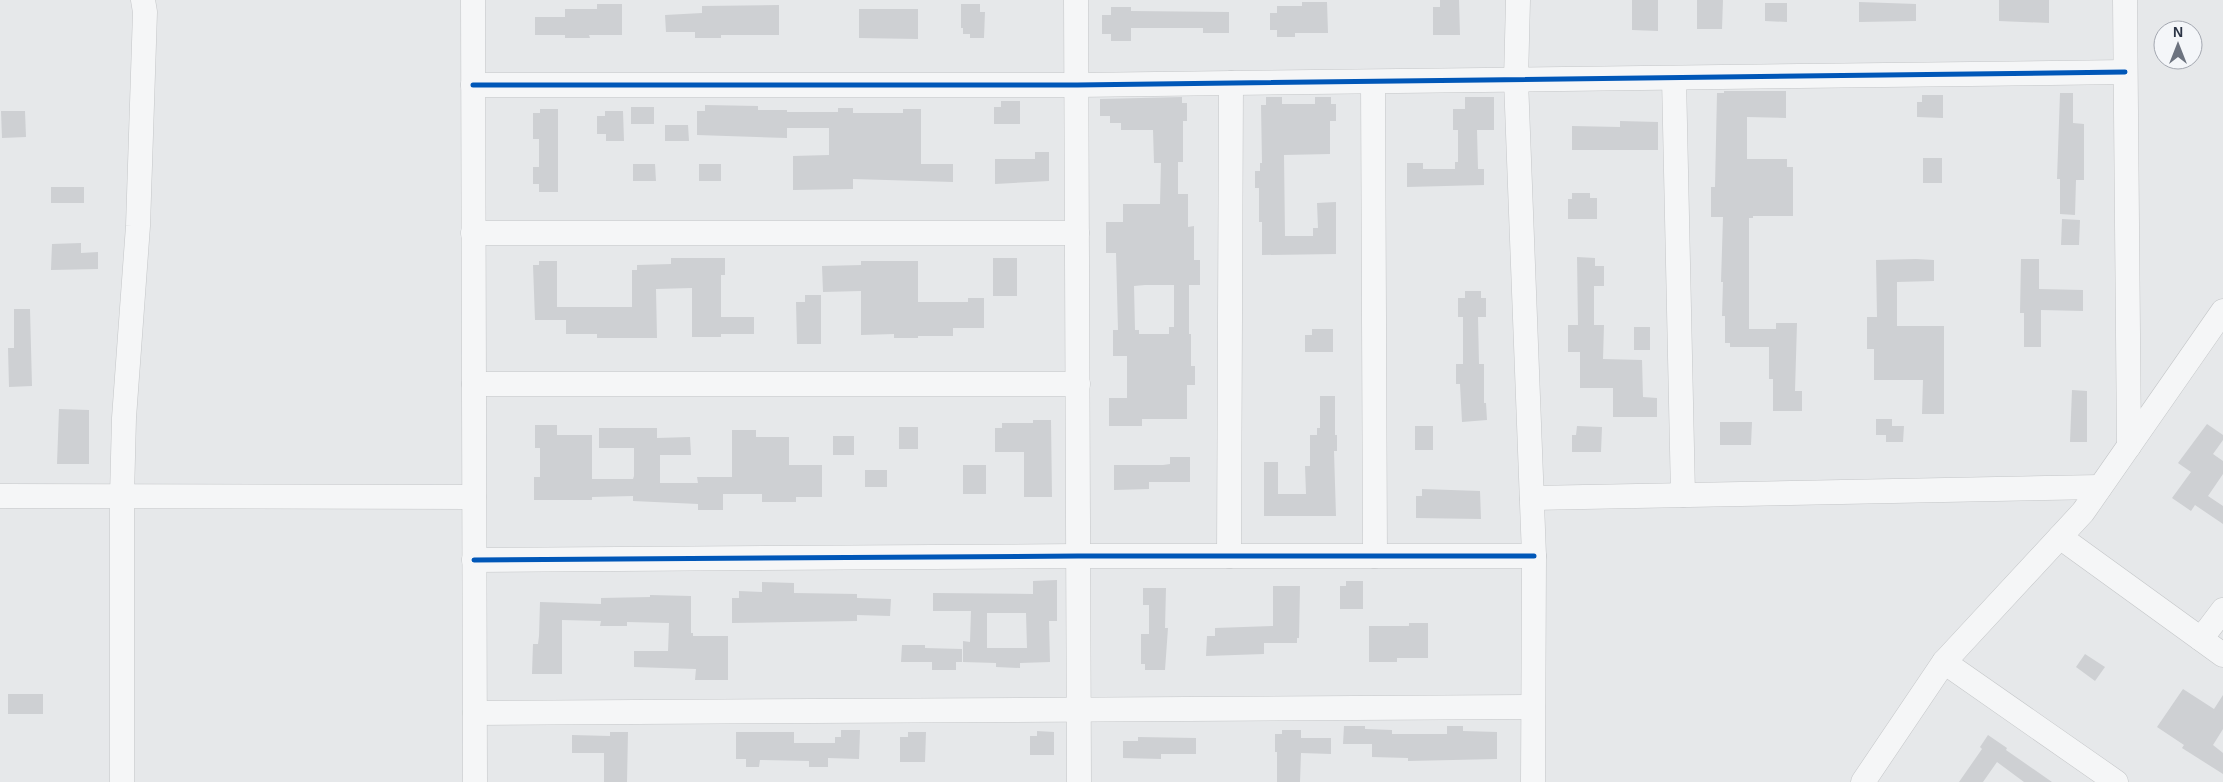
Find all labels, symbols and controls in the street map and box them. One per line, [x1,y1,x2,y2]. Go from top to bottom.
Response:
north arrow [2153,20,2203,70]
text: N [2173,24,2183,40]

